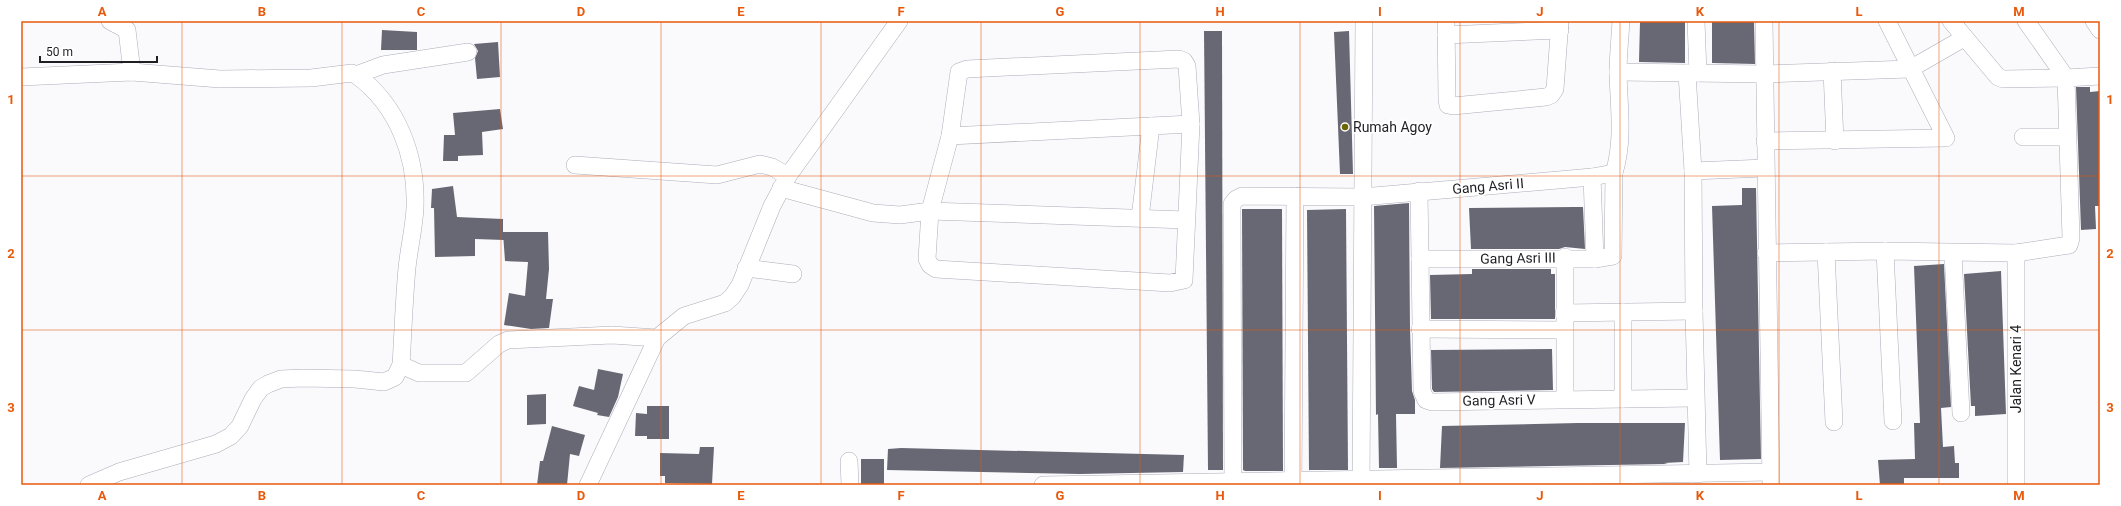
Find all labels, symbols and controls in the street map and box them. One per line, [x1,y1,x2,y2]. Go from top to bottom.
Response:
text: A [98,4,107,19]
text: B [258,4,266,19]
text: C [417,4,426,19]
text: D [577,4,585,19]
text: E [737,4,745,19]
text: F [897,4,905,19]
text: G [1056,4,1065,19]
text: H [1215,4,1225,19]
text: I [1378,4,1382,19]
text: J [1536,4,1544,19]
text: K [1696,4,1705,19]
text: L [1855,4,1863,19]
text: M [2013,4,2025,19]
scale bar [40,38,157,64]
text: 50 m [46,45,73,59]
text: 1 [7,92,15,107]
text: 1 [2106,92,2114,107]
place label: Rumah Agoy [1353,119,1432,135]
marker: Rumah Agoy [1340,122,1350,132]
street label: Gang Asri II [1452,175,1524,197]
text: 2 [7,246,15,261]
text: 2 [2106,246,2114,261]
street label: Gang Asri III [1480,249,1556,267]
street label: Jalan Kenari 4 [2008,325,2024,413]
street label: Gang Asri V [1462,391,1536,409]
text: 3 [7,400,15,415]
text: 3 [2106,400,2114,415]
text: A [98,488,107,503]
text: B [258,488,266,503]
text: C [417,488,426,503]
text: D [577,488,585,503]
text: E [737,488,745,503]
text: F [897,488,905,503]
text: G [1056,488,1065,503]
text: H [1215,488,1225,503]
text: I [1378,488,1382,503]
text: J [1536,488,1544,503]
text: K [1696,488,1705,503]
text: L [1855,488,1863,503]
text: M [2013,488,2025,503]

